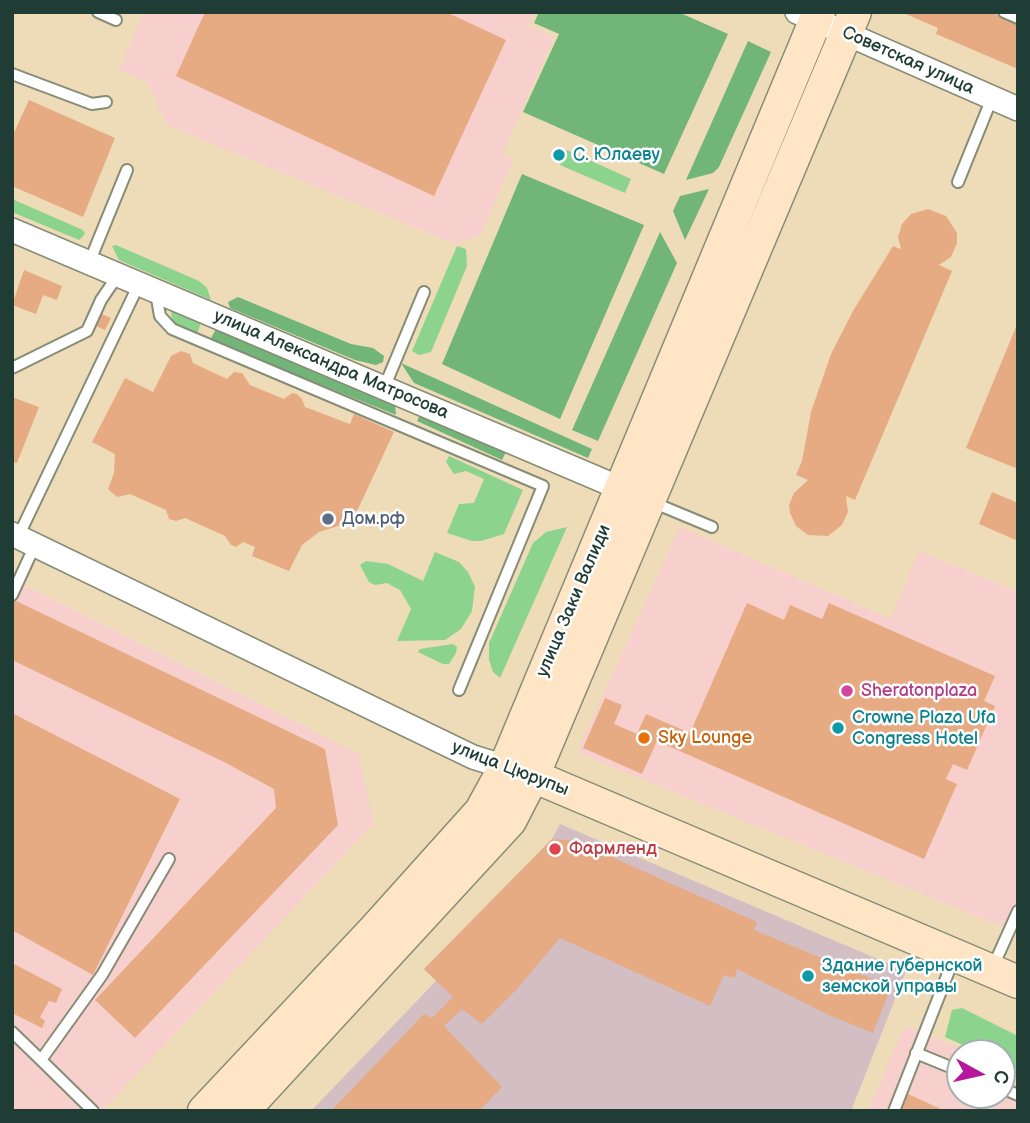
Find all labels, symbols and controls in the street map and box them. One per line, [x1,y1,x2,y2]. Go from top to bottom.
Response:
street label: Советская улица [839,22,977,100]
place label: С. Юлаеву [573,144,660,166]
marker: С. Юлаеву [551,147,567,163]
street label: улица Александра Матросова [210,306,452,424]
place label: Дом.рф [342,508,405,530]
marker: Дом.рф [320,511,336,527]
street label: улица Заки Валиди [532,521,616,681]
place label: Sheratonplaza [861,680,977,702]
marker: Sheratonplaza [839,683,855,699]
place label: Crowne Plaza Ufa Congress Hotel [852,707,996,750]
marker: Crowne Plaza Ufa Congress Hotel [830,720,846,736]
place label: Sky Lounge [658,727,752,749]
marker: Sky Lounge [636,730,652,746]
street label: улица Цюрупы [448,737,572,801]
place label: Фармленд [569,838,657,860]
marker: Фармленд [547,841,563,857]
place label: Здание губернской земской управы [822,955,983,998]
marker: Здание губернской земской управы [800,968,816,984]
north arrow [946,1039,1016,1109]
text: С [988,1069,1013,1085]

